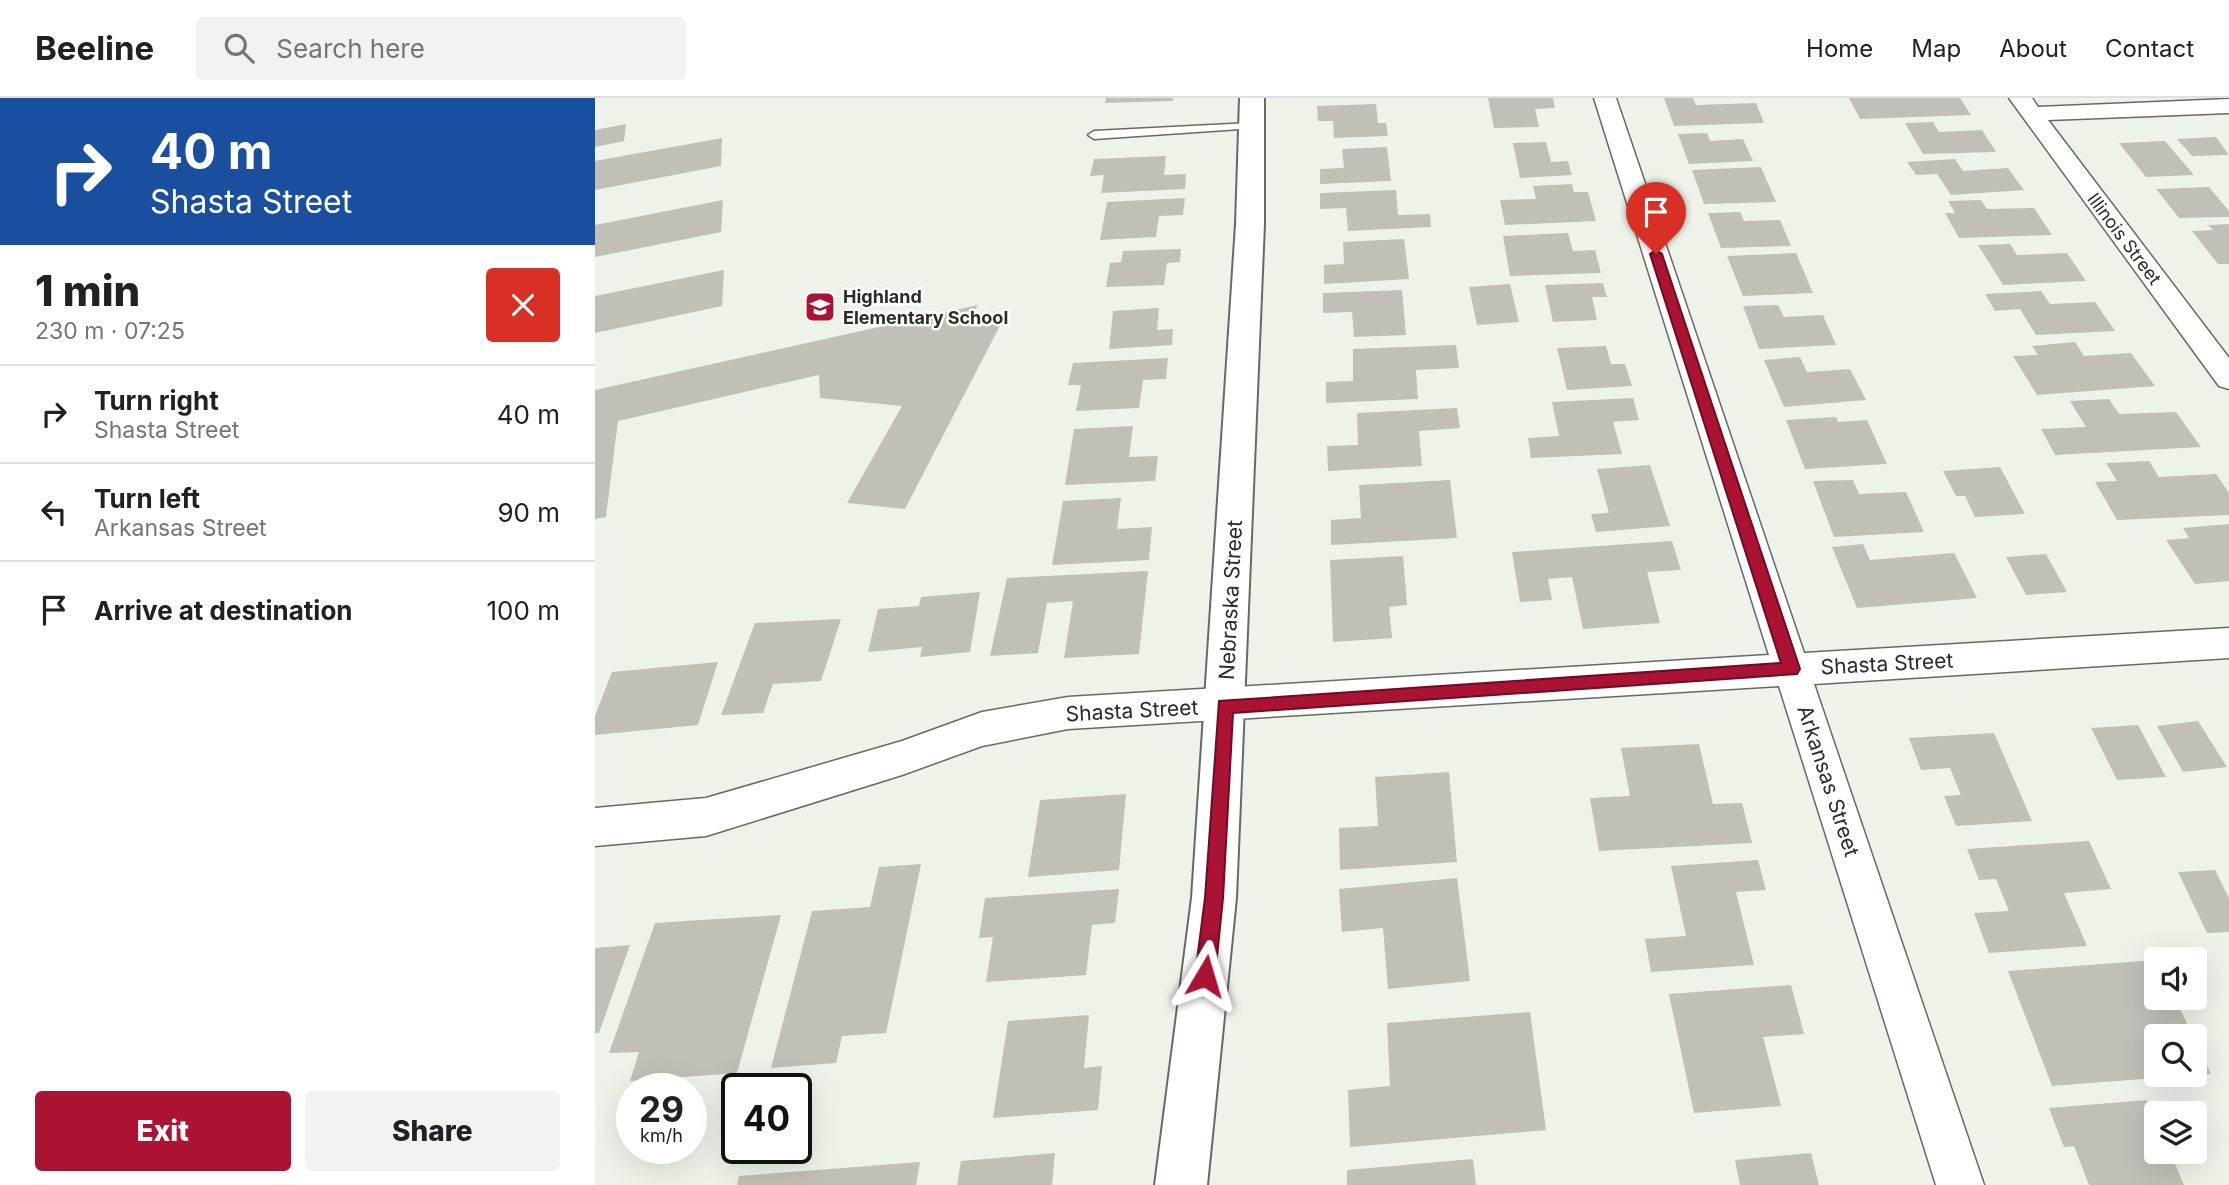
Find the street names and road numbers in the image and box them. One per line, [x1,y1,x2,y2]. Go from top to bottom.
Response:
street label: Illinois Street [2083,189,2166,289]
street label: Nebraska Street [1214,519,1247,681]
street label: Shasta Street [1820,648,1954,679]
street label: Shasta Street [1065,695,1199,726]
street label: Arkansas Street [1792,702,1865,860]

